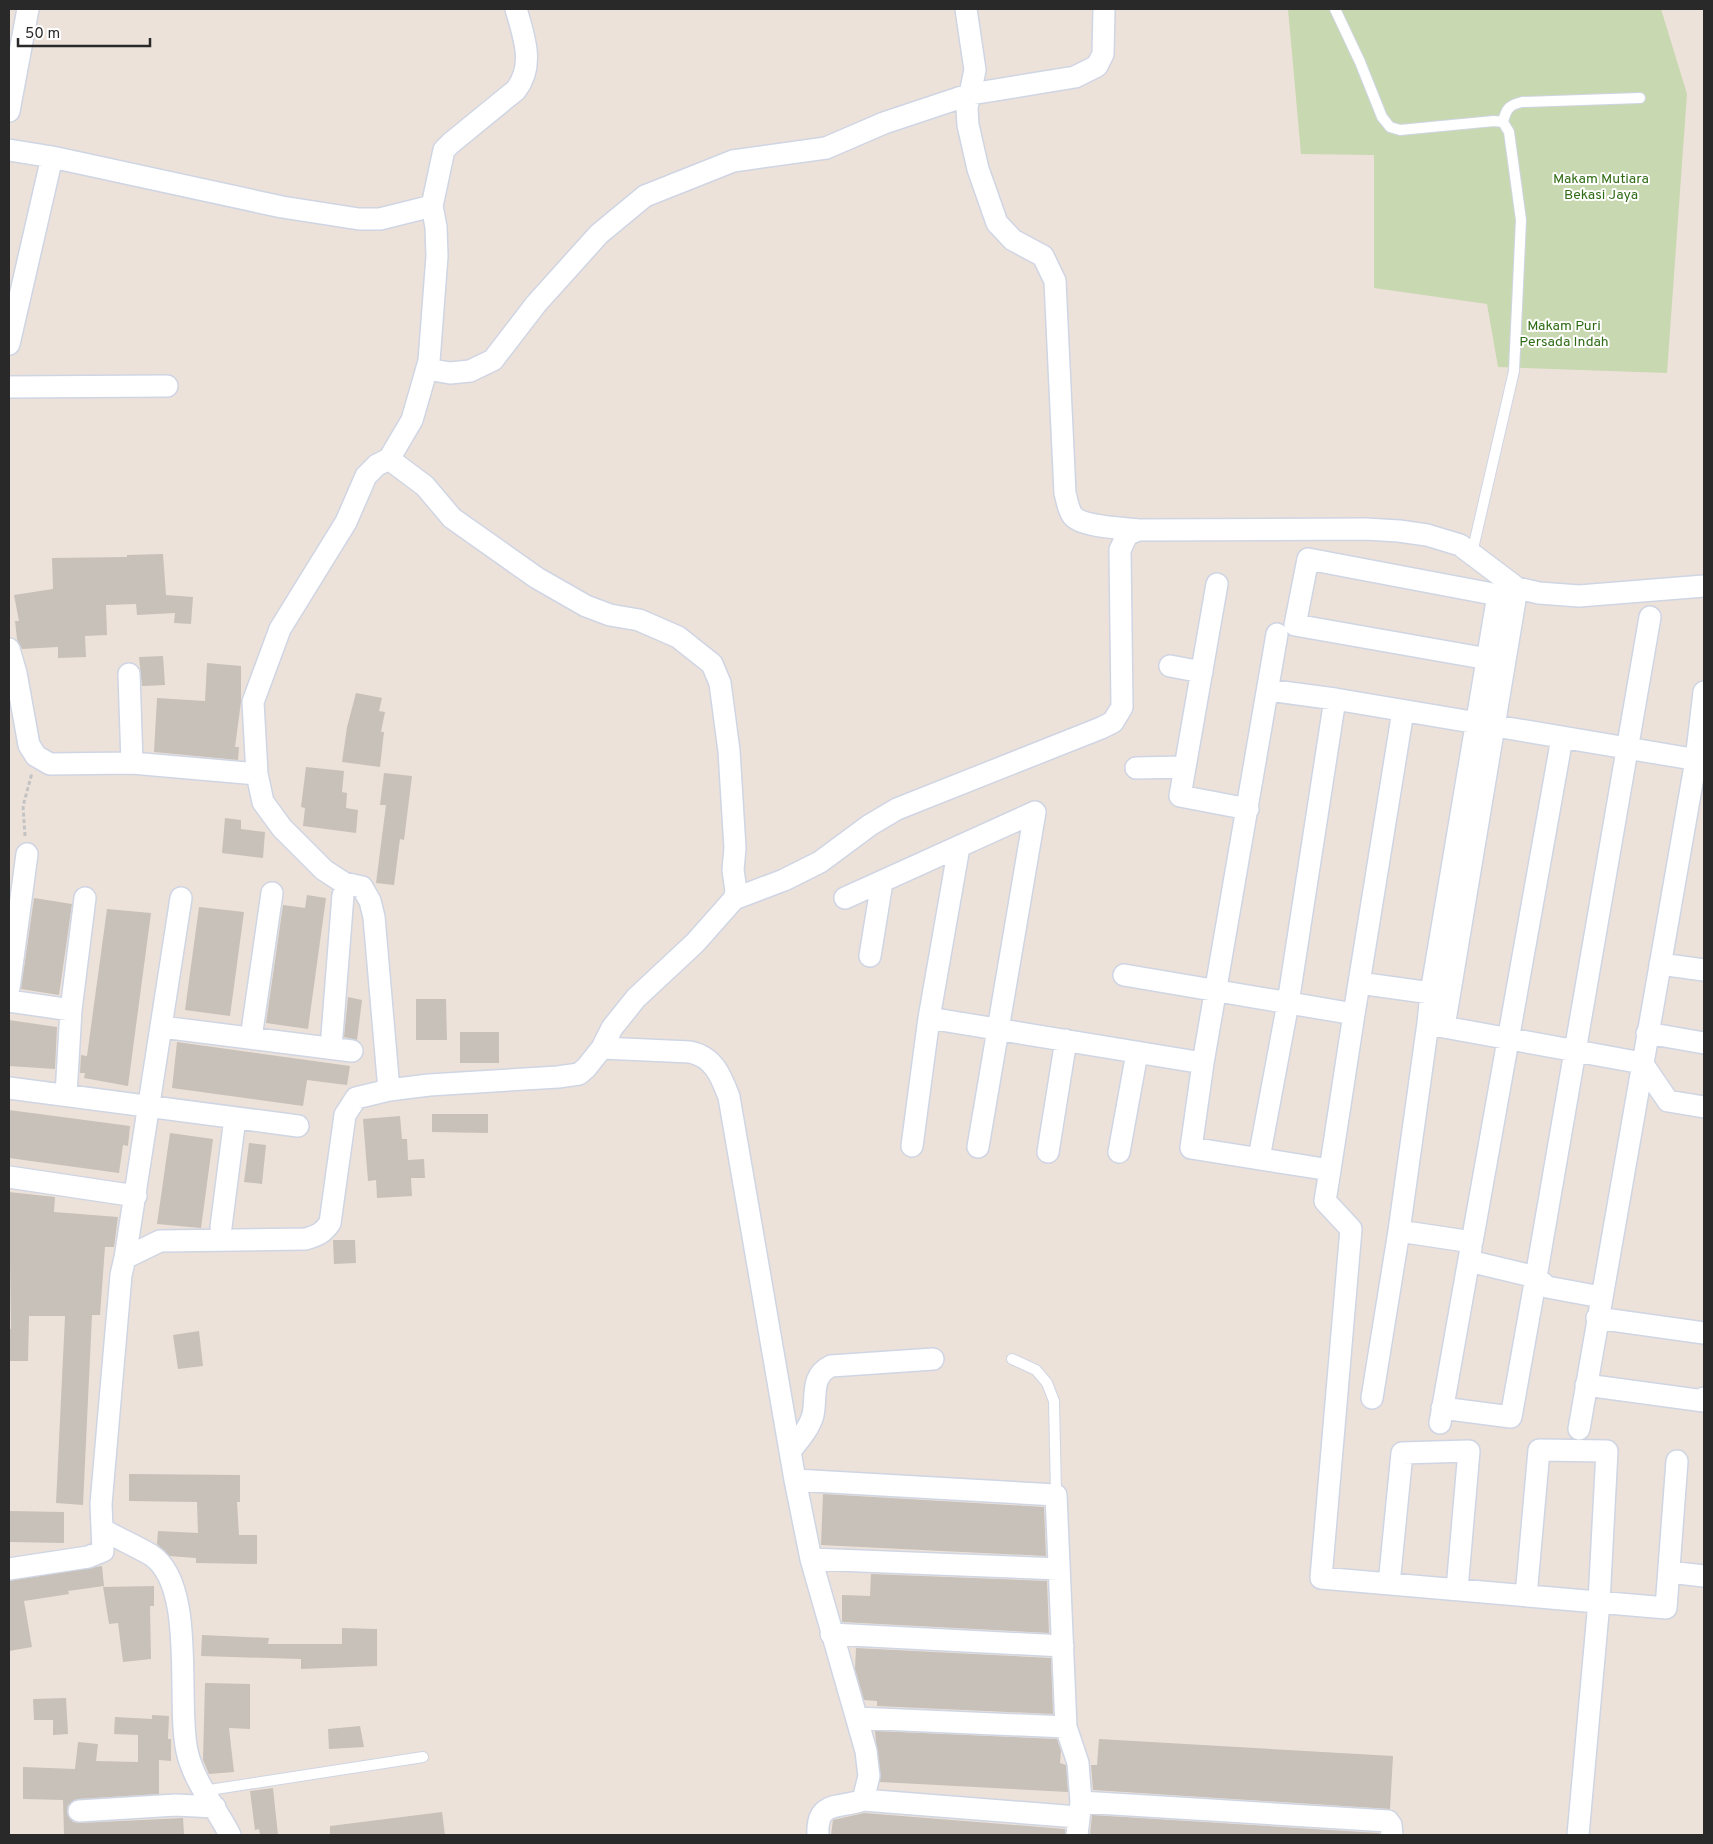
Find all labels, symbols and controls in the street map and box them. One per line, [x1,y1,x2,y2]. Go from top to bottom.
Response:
scale bar [18,15,150,47]
text: 50 m [25,25,60,44]
park label: Makam Mutiara Bekasi Jaya [1553,171,1649,204]
park label: Makam Puri Persada Indah [1519,318,1609,351]

